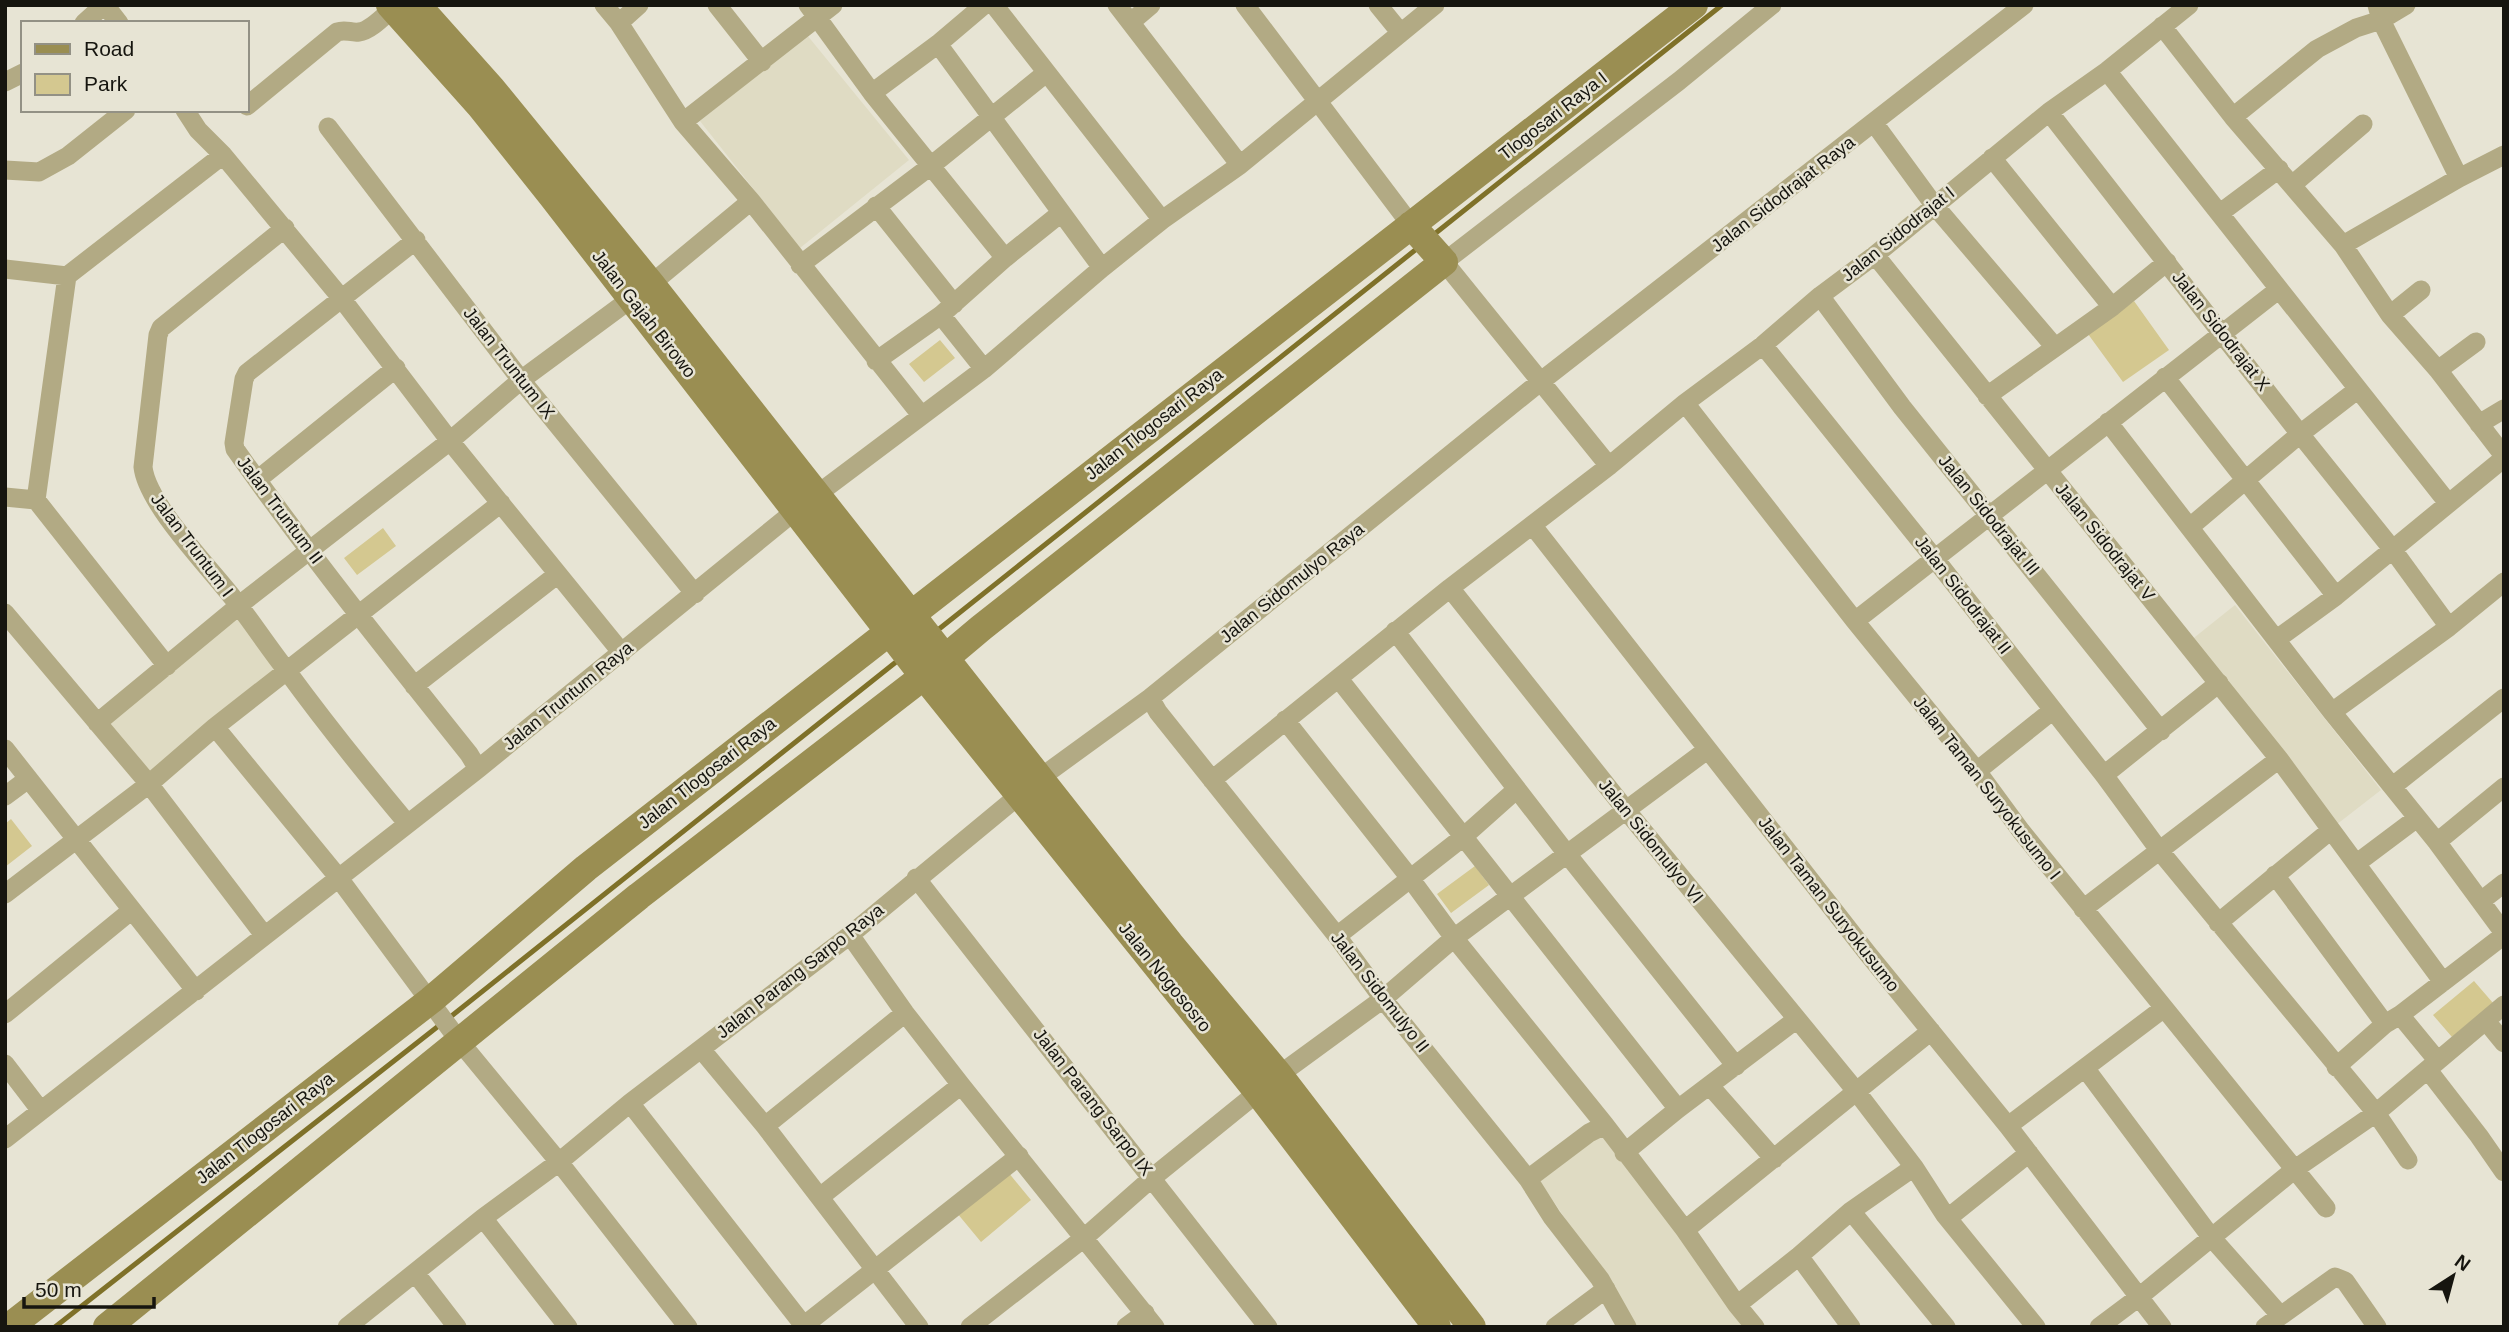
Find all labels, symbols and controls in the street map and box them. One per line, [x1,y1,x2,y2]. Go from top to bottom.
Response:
legend [21,21,248,112]
text: Road [84,37,134,60]
street label: Tlogosari Raya I [1495,68,1611,164]
text: Park [84,72,128,95]
street label: Jalan Sidodrajat Raya [1707,131,1859,256]
street label: Jalan Sidodrajat I [1838,182,1958,286]
street label: Jalan Gajah Birowo [588,246,700,382]
street label: Jalan Sidodrajat X [2168,267,2274,395]
street label: Jalan Truntum IX [459,303,559,423]
street label: Jalan Tlogosari Raya [1081,364,1227,484]
street label: Jalan Sidodrajat III [1934,451,2044,579]
street label: Jalan Truntum II [233,452,327,568]
street label: Jalan Sidodrajat V [2051,479,2159,605]
street label: Jalan Truntum I [147,489,237,601]
street label: Jalan Sidomulyo Raya [1216,518,1369,647]
street label: Jalan Sidodrajat II [1911,532,2015,658]
street label: Jalan Truntum Raya [499,637,638,754]
street label: Jalan Taman Suryokusumo I [1909,692,2065,884]
street label: Jalan Tlogosari Raya [634,713,780,833]
street label: Jalan Sidomulyo VI [1595,775,1707,907]
street label: Jalan Taman Suryokusumo [1754,812,1904,996]
street label: Jalan Parang Sarpo Raya [713,899,888,1042]
street label: Jalan Nogososro [1115,918,1215,1036]
street label: Jalan Sidomulyo II [1327,928,1433,1056]
street label: Jalan Parang Sarpo IX [1029,1024,1157,1180]
street label: Jalan Tlogosari Raya [192,1068,338,1188]
north arrow [2418,1241,2488,1311]
text: N [2451,1250,2474,1275]
scale bar [24,1266,154,1310]
text: 50 m [35,1278,82,1301]

